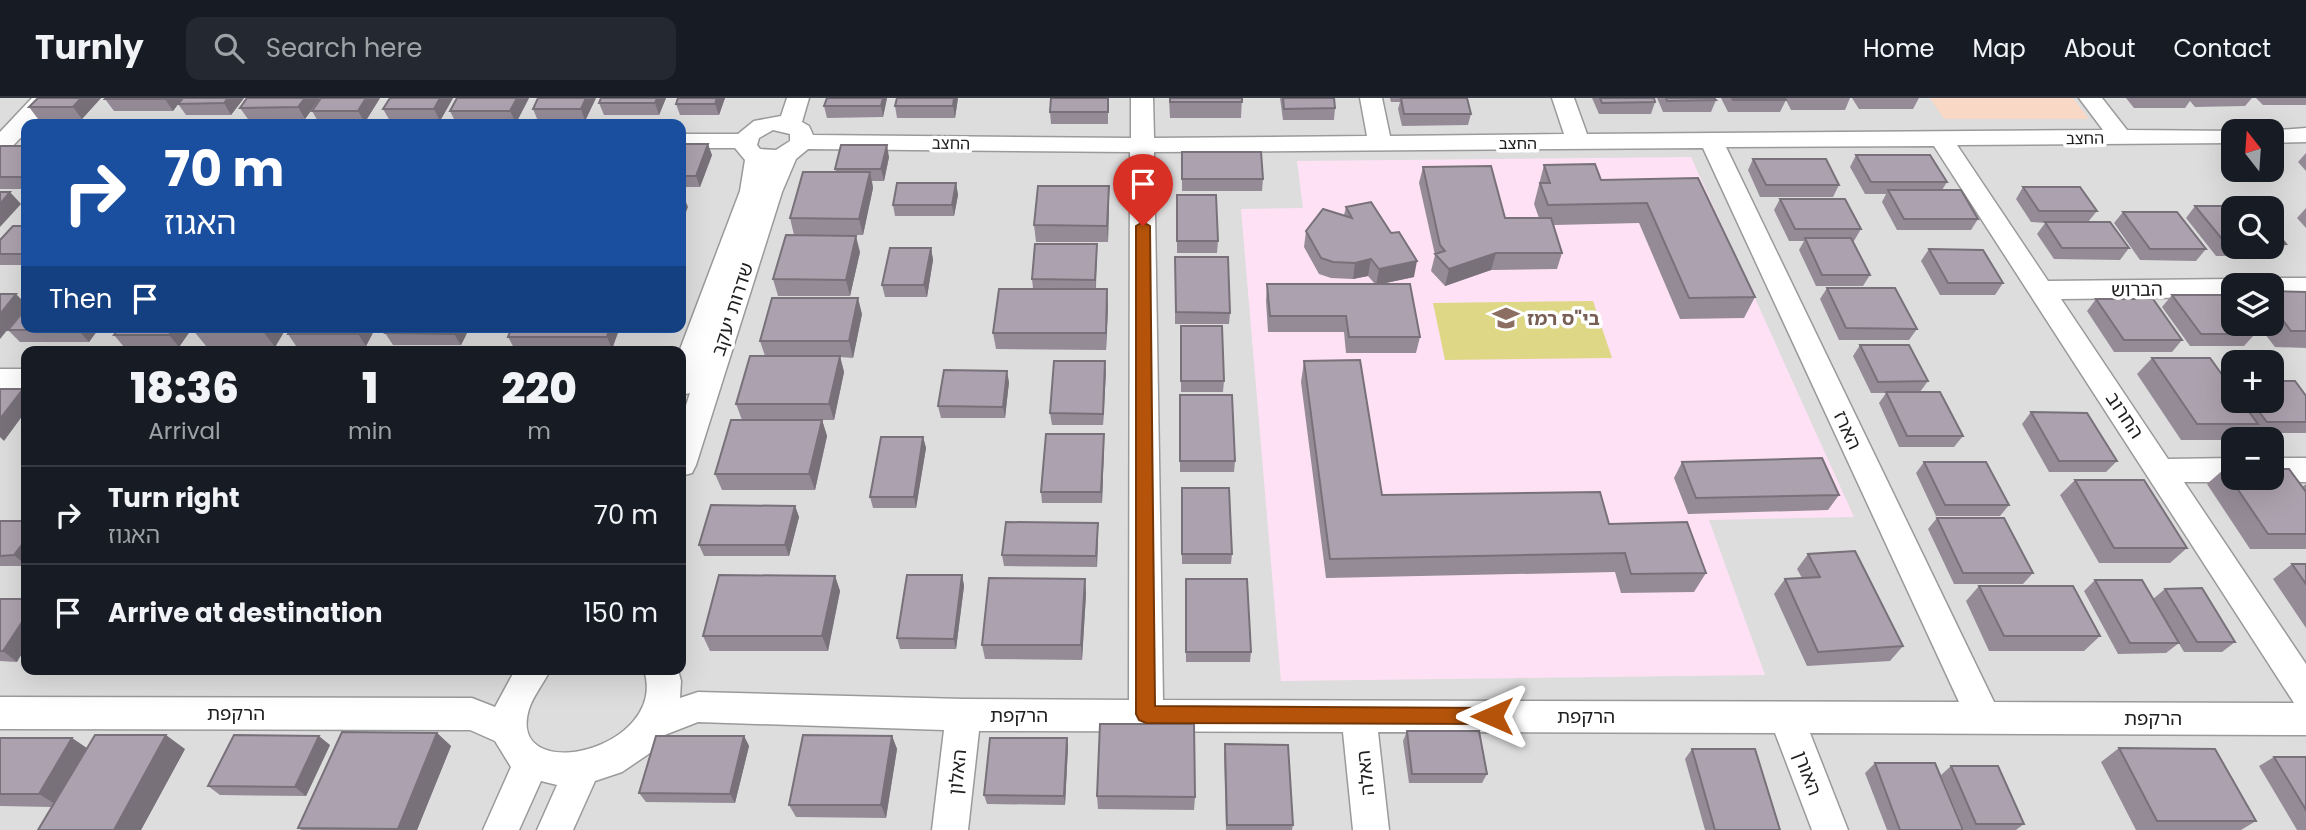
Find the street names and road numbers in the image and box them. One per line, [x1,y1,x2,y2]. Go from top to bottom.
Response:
street label: החצב [2066,127,2104,150]
street label: החצב [932,132,970,155]
street label: החצב [1499,132,1537,155]
street label: שדרות יעקב [705,259,760,359]
street label: הברוש [2111,276,2163,303]
street label: החרוב [2099,387,2150,444]
street label: הארז [1827,406,1868,454]
street label: הרקפת [207,700,265,727]
street label: הרקפת [990,702,1048,729]
street label: הרקפת [1557,703,1615,730]
street label: הרקפת [2124,705,2182,732]
street label: האורן [1787,747,1828,799]
street label: האלון [942,748,973,796]
street label: האלה [1350,749,1381,797]

